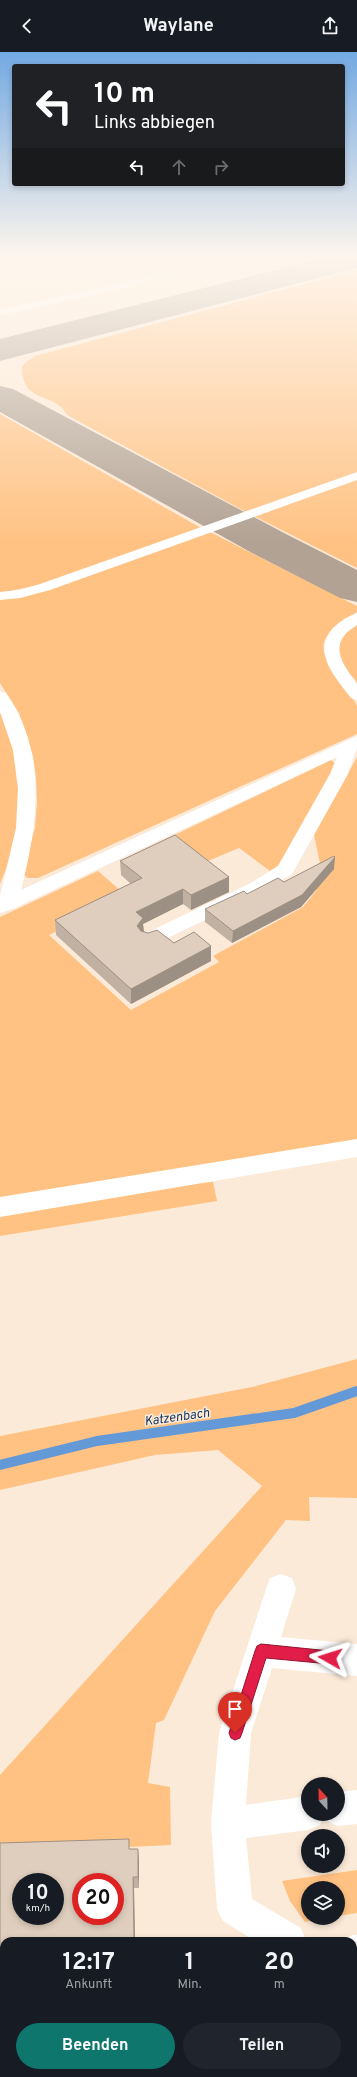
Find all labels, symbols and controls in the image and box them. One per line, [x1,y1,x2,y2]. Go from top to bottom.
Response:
icon: back [16,15,38,37]
text: Waylane [143,15,214,38]
icon: share [319,15,341,37]
text: 10 m [94,77,155,113]
icon: left [28,80,80,132]
text: Links abbiegen [94,112,215,135]
icon: left [126,156,148,178]
icon: ahead [168,156,190,178]
icon: right [210,156,232,178]
water label: Katzenbach [143,1406,211,1430]
position arrow [309,1637,351,1679]
pin [218,1692,252,1733]
icon: arrive [224,1698,246,1720]
north arrow [301,1777,345,1821]
map controls [301,1777,345,1925]
button: sound [301,1829,345,1873]
speed limit sign: 20 [72,1873,124,1925]
text: 10 [27,1881,49,1907]
button: layers [301,1881,345,1925]
text: km/h [26,1902,50,1915]
text: 12:17 [62,1948,115,1978]
text: 1 [185,1948,194,1978]
text: 20 [264,1948,295,1978]
text: Ankunft [65,1977,112,1993]
text: Min. [177,1977,202,1993]
text: m [274,1977,285,1993]
button: Beenden [16,2023,175,2069]
button: Teilen [183,2023,341,2069]

